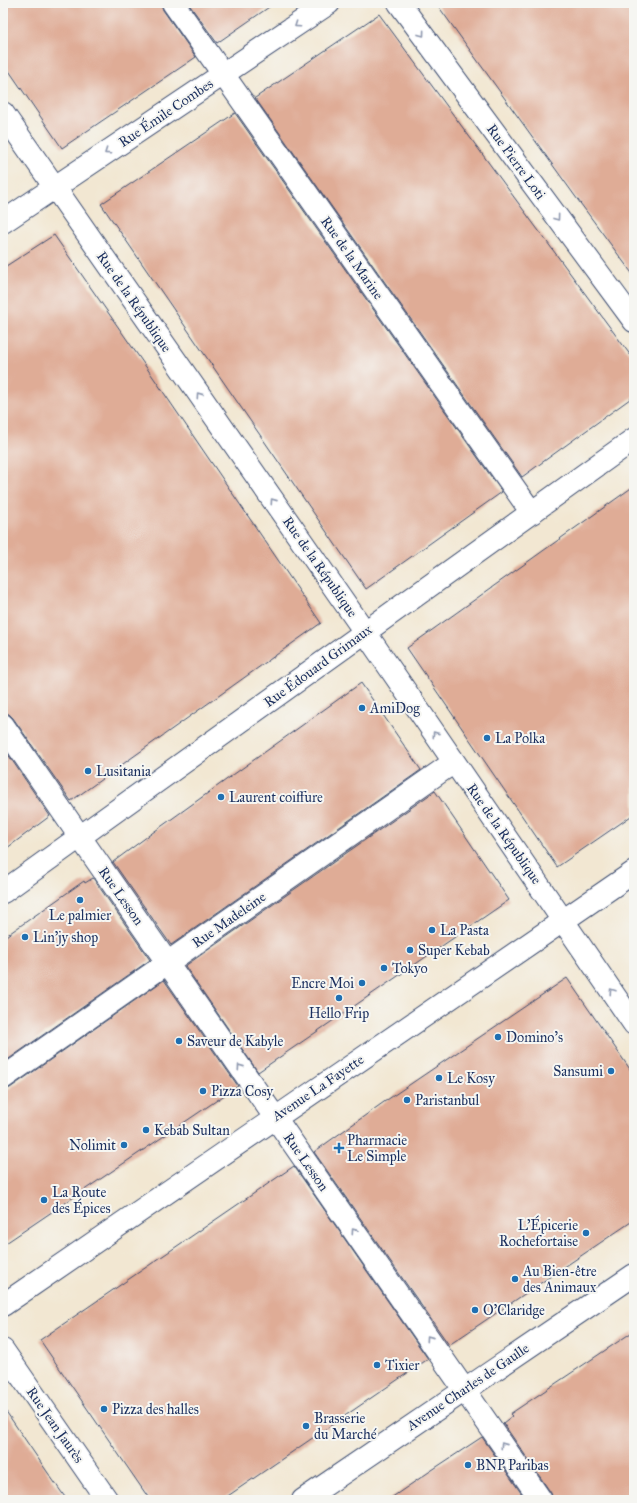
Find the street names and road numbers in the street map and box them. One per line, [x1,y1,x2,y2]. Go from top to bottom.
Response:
street label: Rue Émile Combes [114,73,216,151]
street label: Rue Pierre Loti [483,121,549,203]
street label: Rue de la Marine [317,213,387,303]
street label: Rue de la République [92,248,175,356]
street label: Rue de la République [278,513,361,621]
street label: Rue Édouard Grimaux [259,619,376,711]
street label: Rue de la République [462,780,545,888]
street label: Rue Lesson [95,864,147,929]
street label: Rue Madeleine [189,888,269,952]
street label: Avenue La Fayette [268,1051,367,1125]
street label: Rue Lesson [280,1130,332,1195]
street label: Avenue Charles de Gaulle [403,1340,533,1435]
street label: Rue Jean Jaurès [22,1384,87,1467]

